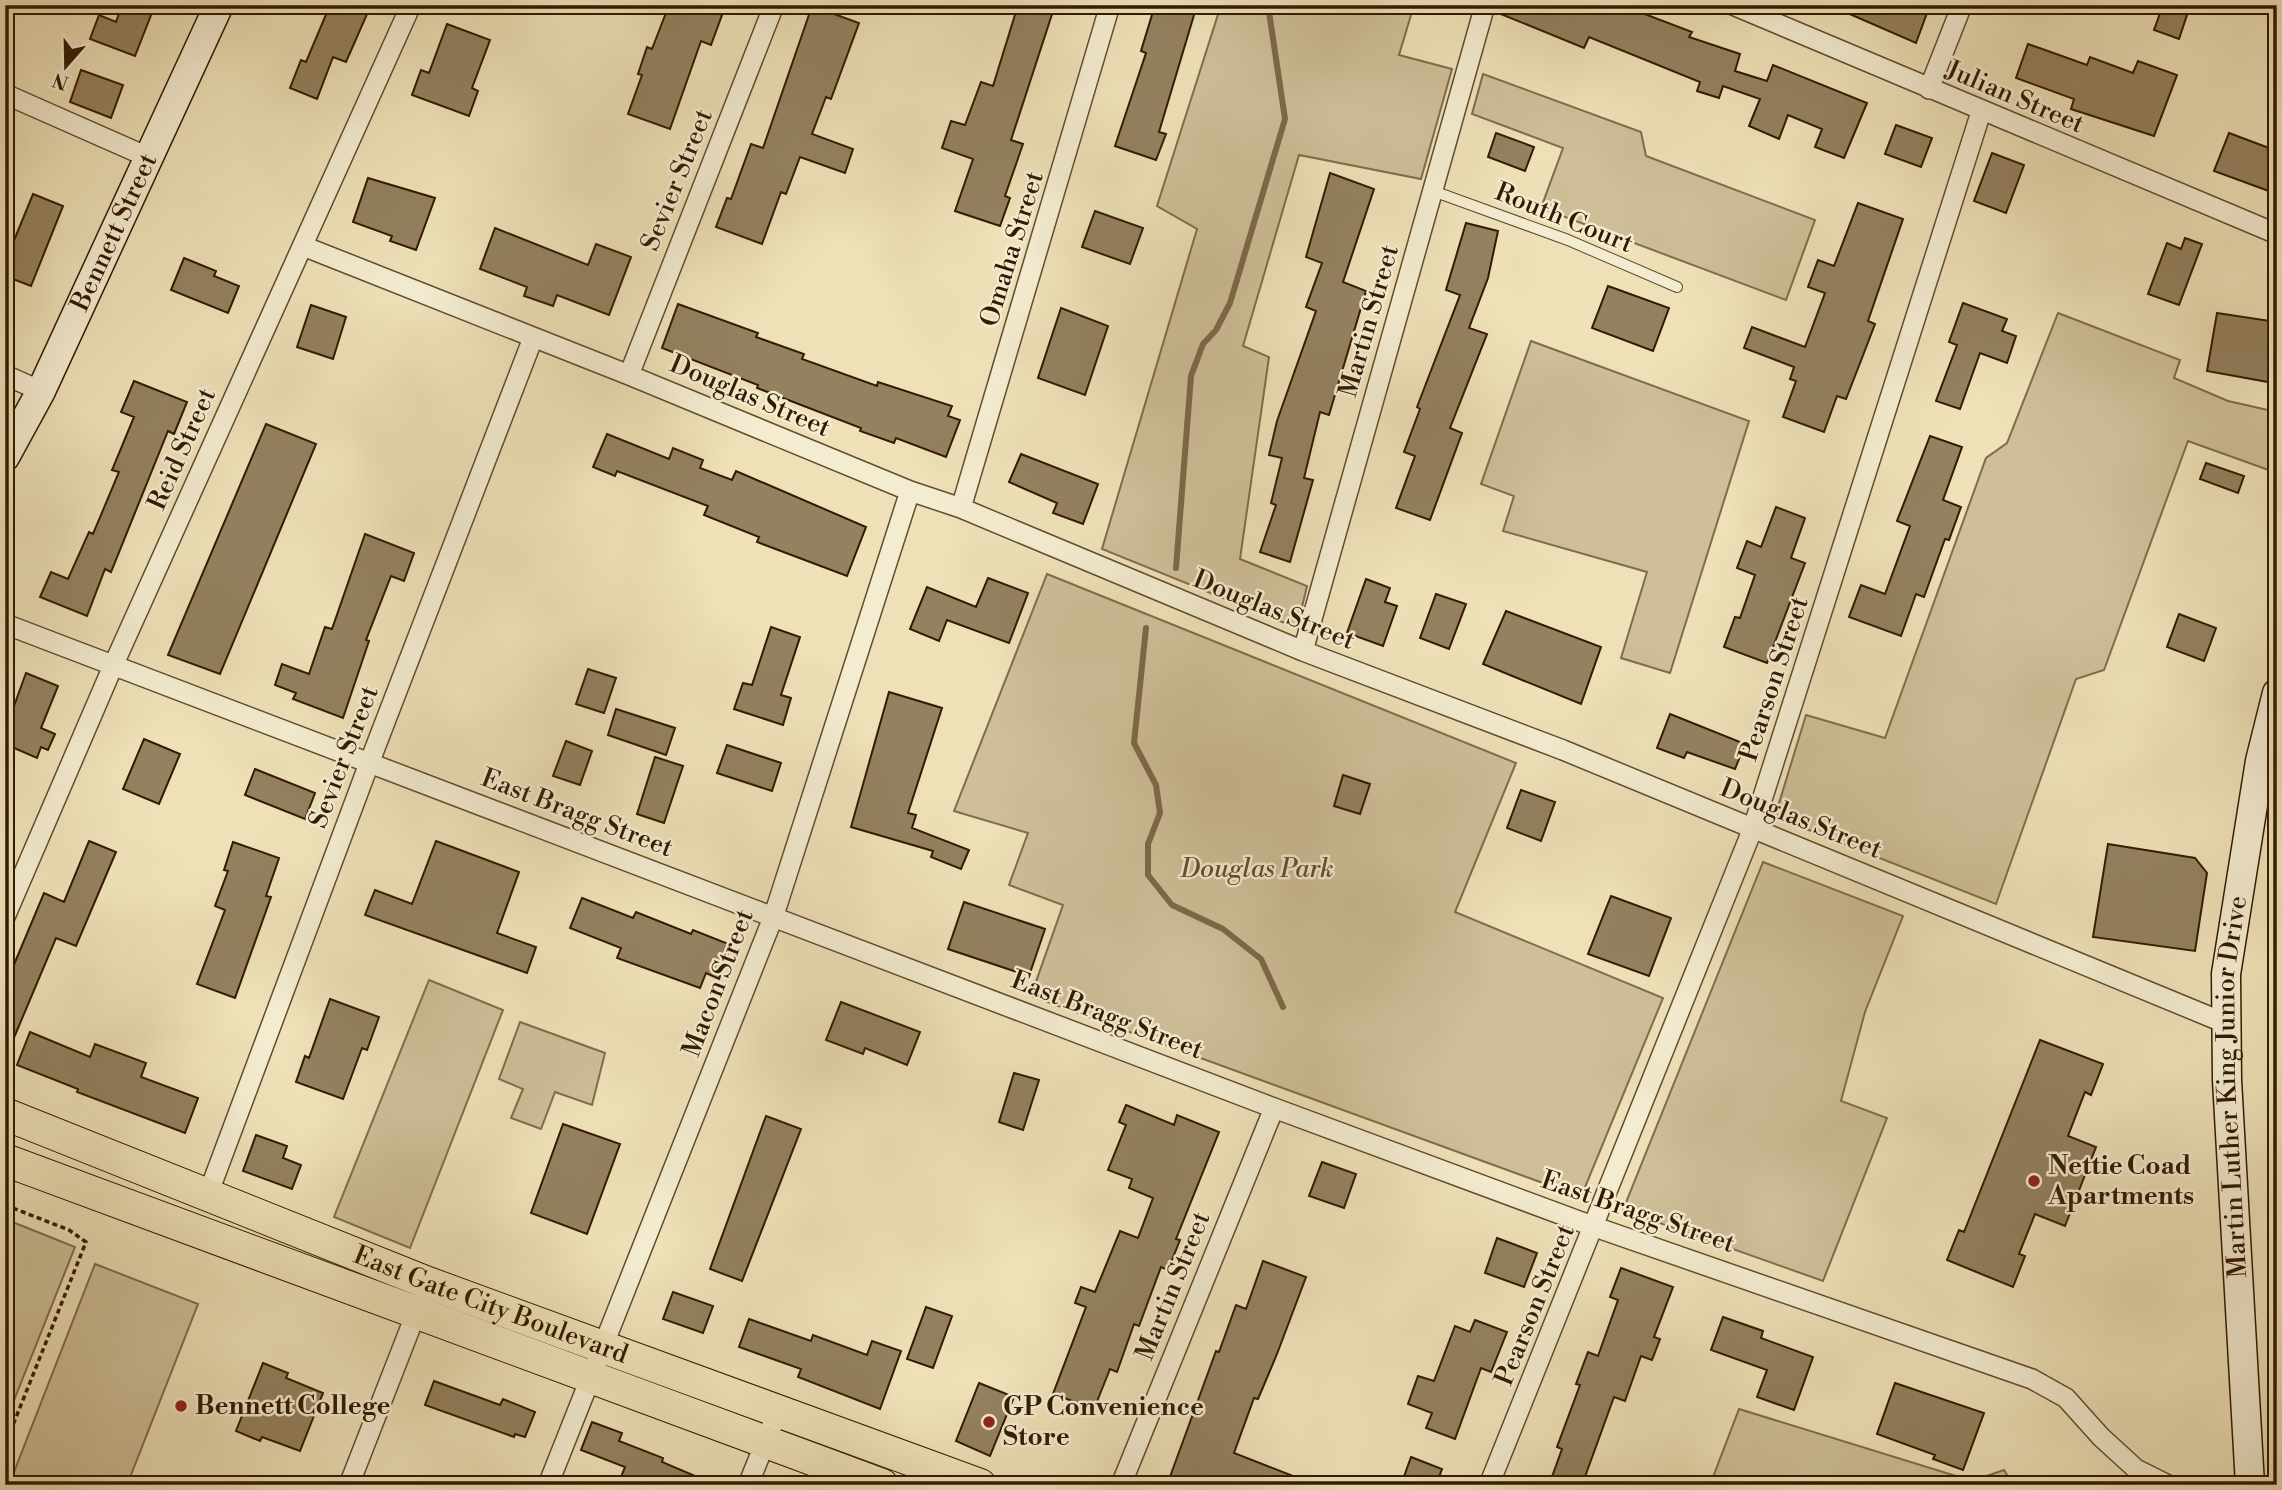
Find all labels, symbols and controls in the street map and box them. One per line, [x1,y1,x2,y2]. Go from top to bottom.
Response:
north arrow [32,32,102,102]
street label: Julian Street [1940,53,2089,140]
text: N [49,67,72,95]
street label: Sevier Street [634,105,720,255]
street label: Bennett Street [64,148,164,317]
street label: Omaha Street [973,167,1051,331]
street label: Routh Court [1490,176,1638,260]
street label: Martin Street [1332,241,1406,401]
street label: Douglas Street [665,348,835,444]
street label: Reid Street [141,383,223,515]
street label: Douglas Street [1189,563,1359,657]
street label: Pearson Street [1732,593,1816,765]
street label: Sevier Street [302,681,386,833]
street label: East Bragg Street [477,762,677,864]
street label: Douglas Street [1716,772,1886,866]
park label: Douglas Park [1180,853,1333,885]
street label: Martin Luther King Junior Drive [2210,894,2254,1279]
street label: Macon Street [675,905,761,1061]
street label: East Bragg Street [1007,964,1207,1066]
place label: Nettie Coad Apartments [2047,1150,2194,1212]
street label: East Bragg Street [1537,1164,1739,1260]
marker: Nettie Coad Apartments [2026,1173,2042,1189]
street label: Martin Street [1129,1207,1217,1365]
street label: Pearson Street [1488,1220,1582,1390]
street label: East Gate City Boulevard [349,1239,633,1371]
place label: Bennett College [195,1390,391,1422]
place label: GP Convenience Store [1003,1391,1204,1453]
marker: Bennett College [173,1398,189,1414]
marker: GP Convenience Store [981,1414,997,1430]

